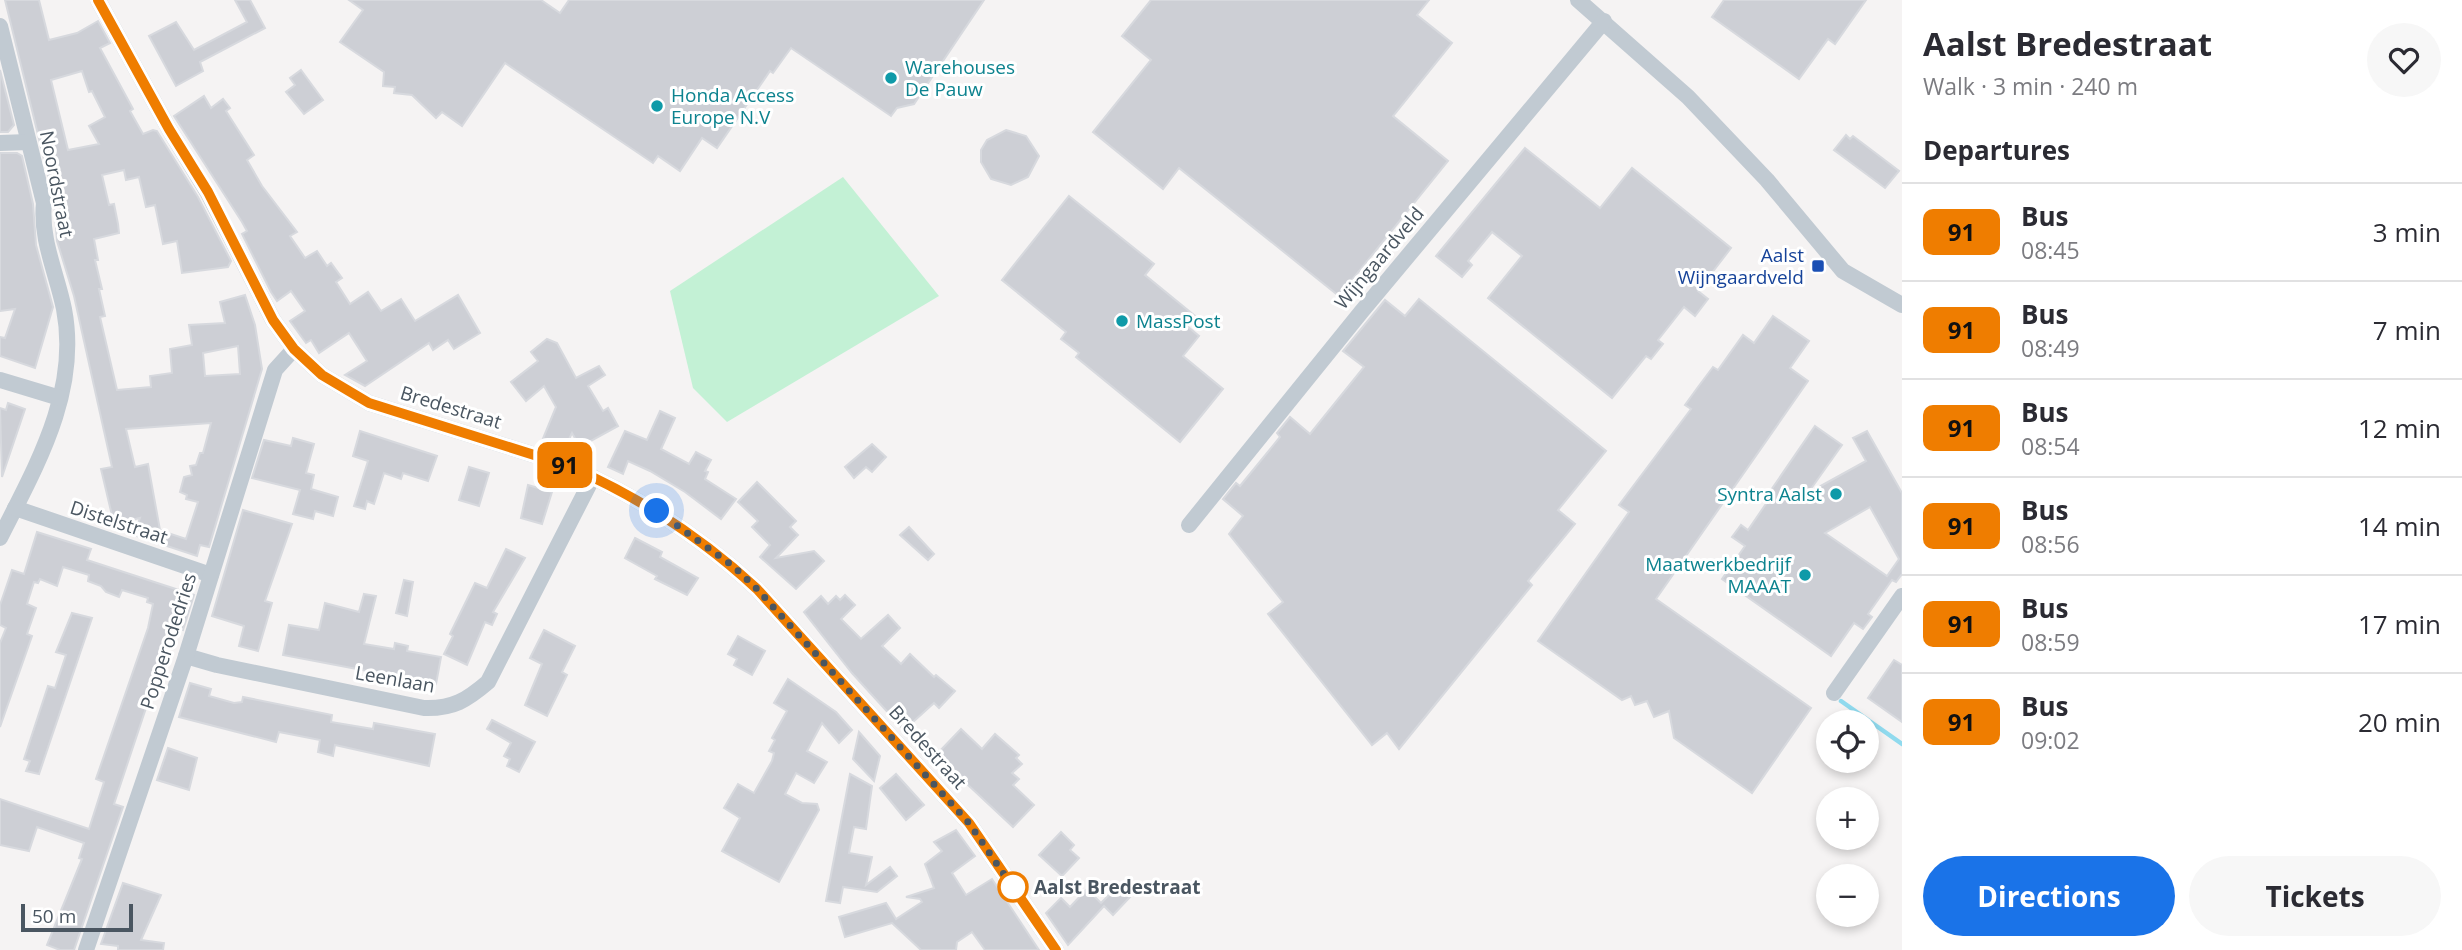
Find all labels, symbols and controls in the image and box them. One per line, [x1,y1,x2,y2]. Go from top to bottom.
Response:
text: Aalst Bredestraat [1923,21,2212,66]
button: heart [2367,23,2441,97]
place label: Warehouses De Pauw [905,54,1015,102]
marker: Warehouses De Pauw [883,70,899,86]
text: Walk · 3 min · 240 m [1923,70,2138,102]
place label: Honda Access Europe N.V [671,82,794,130]
marker: Honda Access Europe N.V [649,98,665,114]
street label: Noordstraat [34,128,80,240]
text: Departures [1923,132,2070,168]
text: Bus [2021,198,2068,234]
street label: Wijngaardveld [1328,201,1430,315]
text: 3 min [2373,214,2441,250]
text: 91 [1948,215,1975,248]
text: 08:45 [2021,234,2080,266]
place label: Aalst Wijngaardveld [1678,242,1804,290]
marker: Aalst Wijngaardveld [1810,258,1826,274]
text: Bus [2021,296,2068,332]
place label: MassPost [1136,308,1221,334]
text: 7 min [2373,312,2441,348]
marker: MassPost [1114,313,1130,329]
text: 91 [1948,313,1975,346]
text: 08:49 [2021,332,2080,364]
street label: Bredestraat [397,379,505,435]
text: Bus [2021,394,2068,430]
text: 12 min [2358,410,2441,446]
text: 91 [1948,411,1975,444]
text: 08:54 [2021,430,2080,462]
line badge: 91 [534,442,596,488]
text: 91 [551,448,579,481]
place label: Syntra Aalst [1717,481,1822,507]
marker: Syntra Aalst [1828,486,1844,502]
text: Bus [2021,492,2068,528]
your location [639,493,674,528]
street label: Distelstraat [67,494,171,550]
text: 14 min [2358,508,2441,544]
text: 91 [1948,509,1975,542]
text: 08:56 [2021,528,2080,560]
place label: Maatwerkbedrijf MAAAT [1645,551,1793,599]
marker: Maatwerkbedrijf MAAAT [1797,567,1813,583]
street label: Popperodedries [134,569,202,713]
text: Bus [2021,590,2068,626]
text: 17 min [2358,606,2441,642]
text: 91 [1948,607,1975,640]
text: 08:59 [2021,626,2080,658]
street label: Leenlaan [353,659,437,699]
text: Bus [2021,688,2068,724]
street label: Bredestraat [883,699,973,795]
text: 20 min [2358,704,2441,740]
text: 91 [1948,705,1975,738]
map controls [1816,710,1879,927]
button: locate [1816,710,1879,773]
text: 09:02 [2021,724,2080,756]
button: + [1816,787,1879,850]
button: Directions [1923,856,2175,936]
button: Tickets [2189,856,2441,936]
button: − [1816,864,1879,927]
marker: Aalst Bredestraat [998,872,1028,902]
place label: Aalst Bredestraat [1034,874,1200,900]
scale bar [21,901,133,933]
text: 50 m [32,903,76,929]

